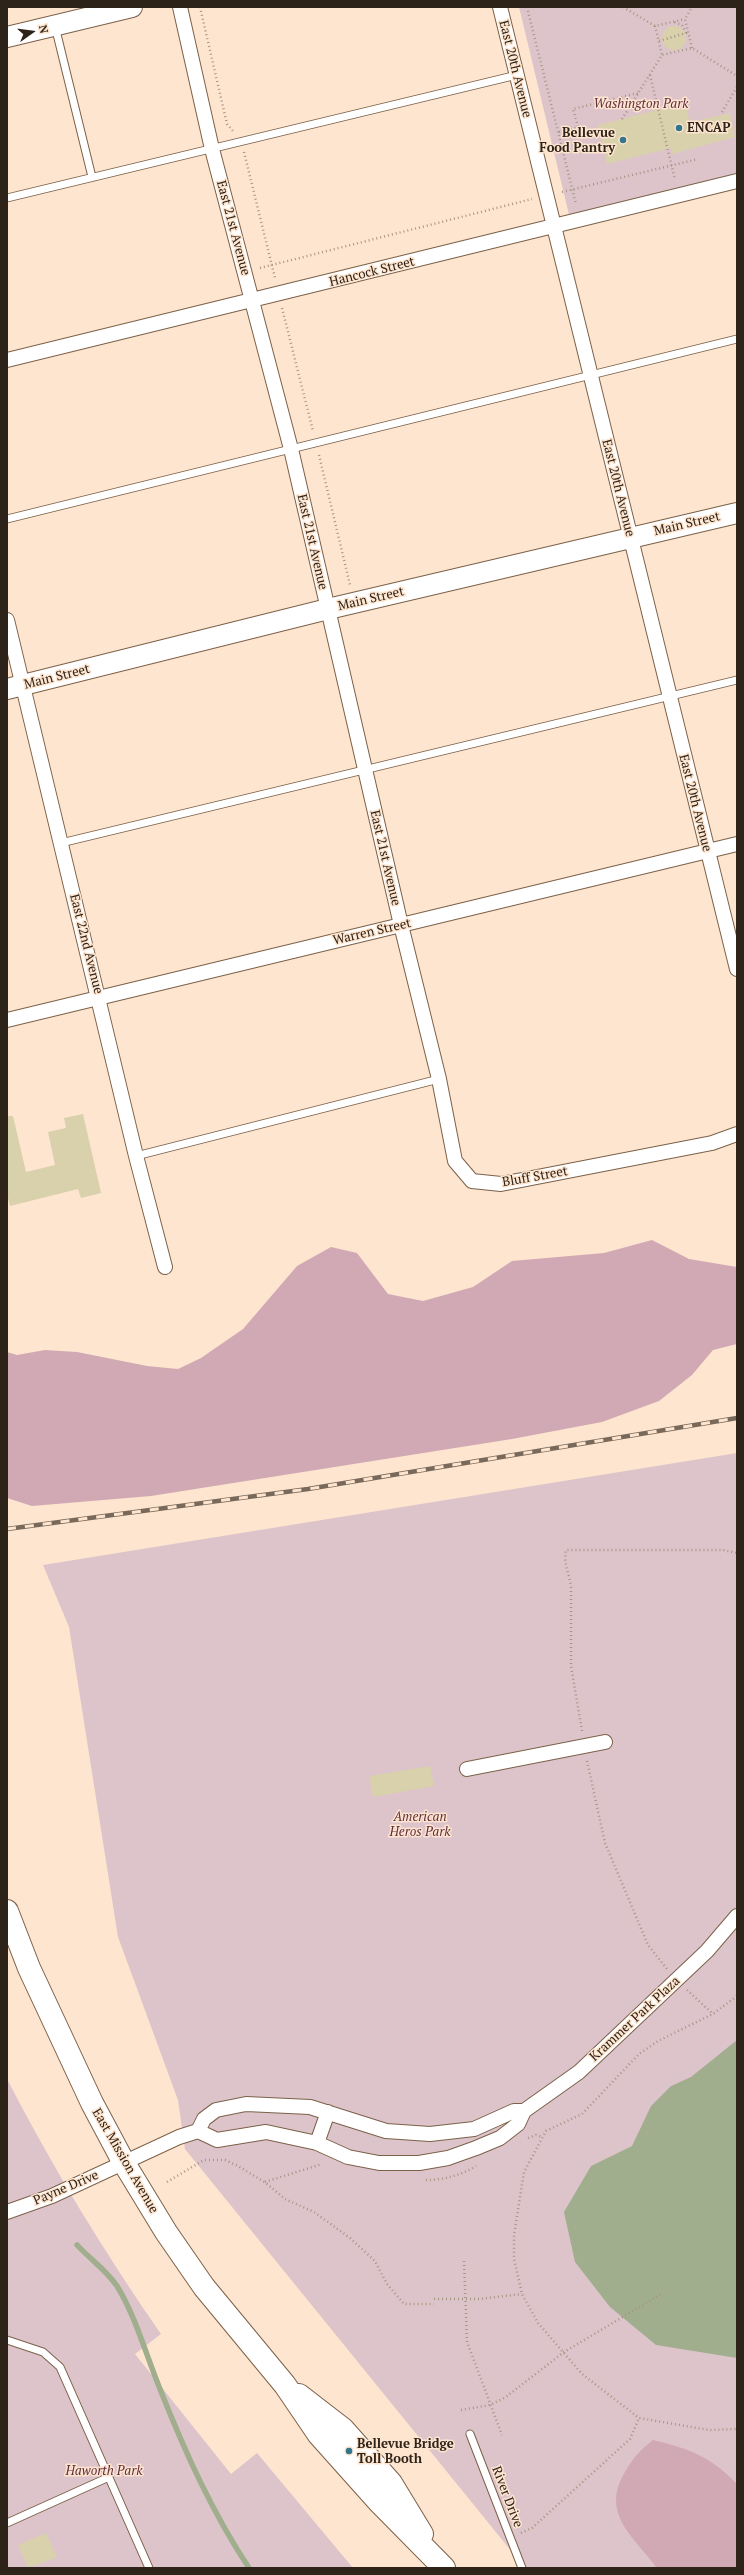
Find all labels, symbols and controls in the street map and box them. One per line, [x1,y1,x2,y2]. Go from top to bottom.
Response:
north arrow [12,12,52,52]
street label: East 20th Avenue [495,19,535,119]
text: N [36,23,51,35]
park label: Washington Park [593,96,689,112]
place label: ENCAP [687,120,731,136]
marker: ENCAP [674,123,684,133]
place label: Bellevue Food Pantry [539,125,615,156]
marker: Bellevue Food Pantry [618,135,628,145]
street label: East 21st Avenue [213,179,253,277]
street label: Hancock Street [328,254,416,290]
street label: East 20th Avenue [598,438,638,538]
street label: East 21st Avenue [293,493,331,591]
street label: Main Street [652,509,722,539]
street label: Main Street [336,584,406,614]
street label: Main Street [22,661,92,693]
street label: East 20th Avenue [675,753,715,853]
street label: East 21st Avenue [366,809,404,907]
street label: East 22nd Avenue [66,893,106,995]
street label: Warren Street [331,915,413,949]
street label: Bluff Street [501,1164,569,1190]
park label: American Heros Park [389,1809,451,1840]
street label: Krammer Park Plaza [587,1973,683,2065]
street label: East Mission Avenue [89,2106,161,2216]
street label: Payne Drive [31,2167,101,2209]
place label: Bellevue Bridge Toll Booth [357,2436,454,2467]
marker: Bellevue Bridge Toll Booth [344,2446,354,2456]
park label: Haworth Park [65,2463,143,2479]
street label: River Drive [488,2464,526,2530]

